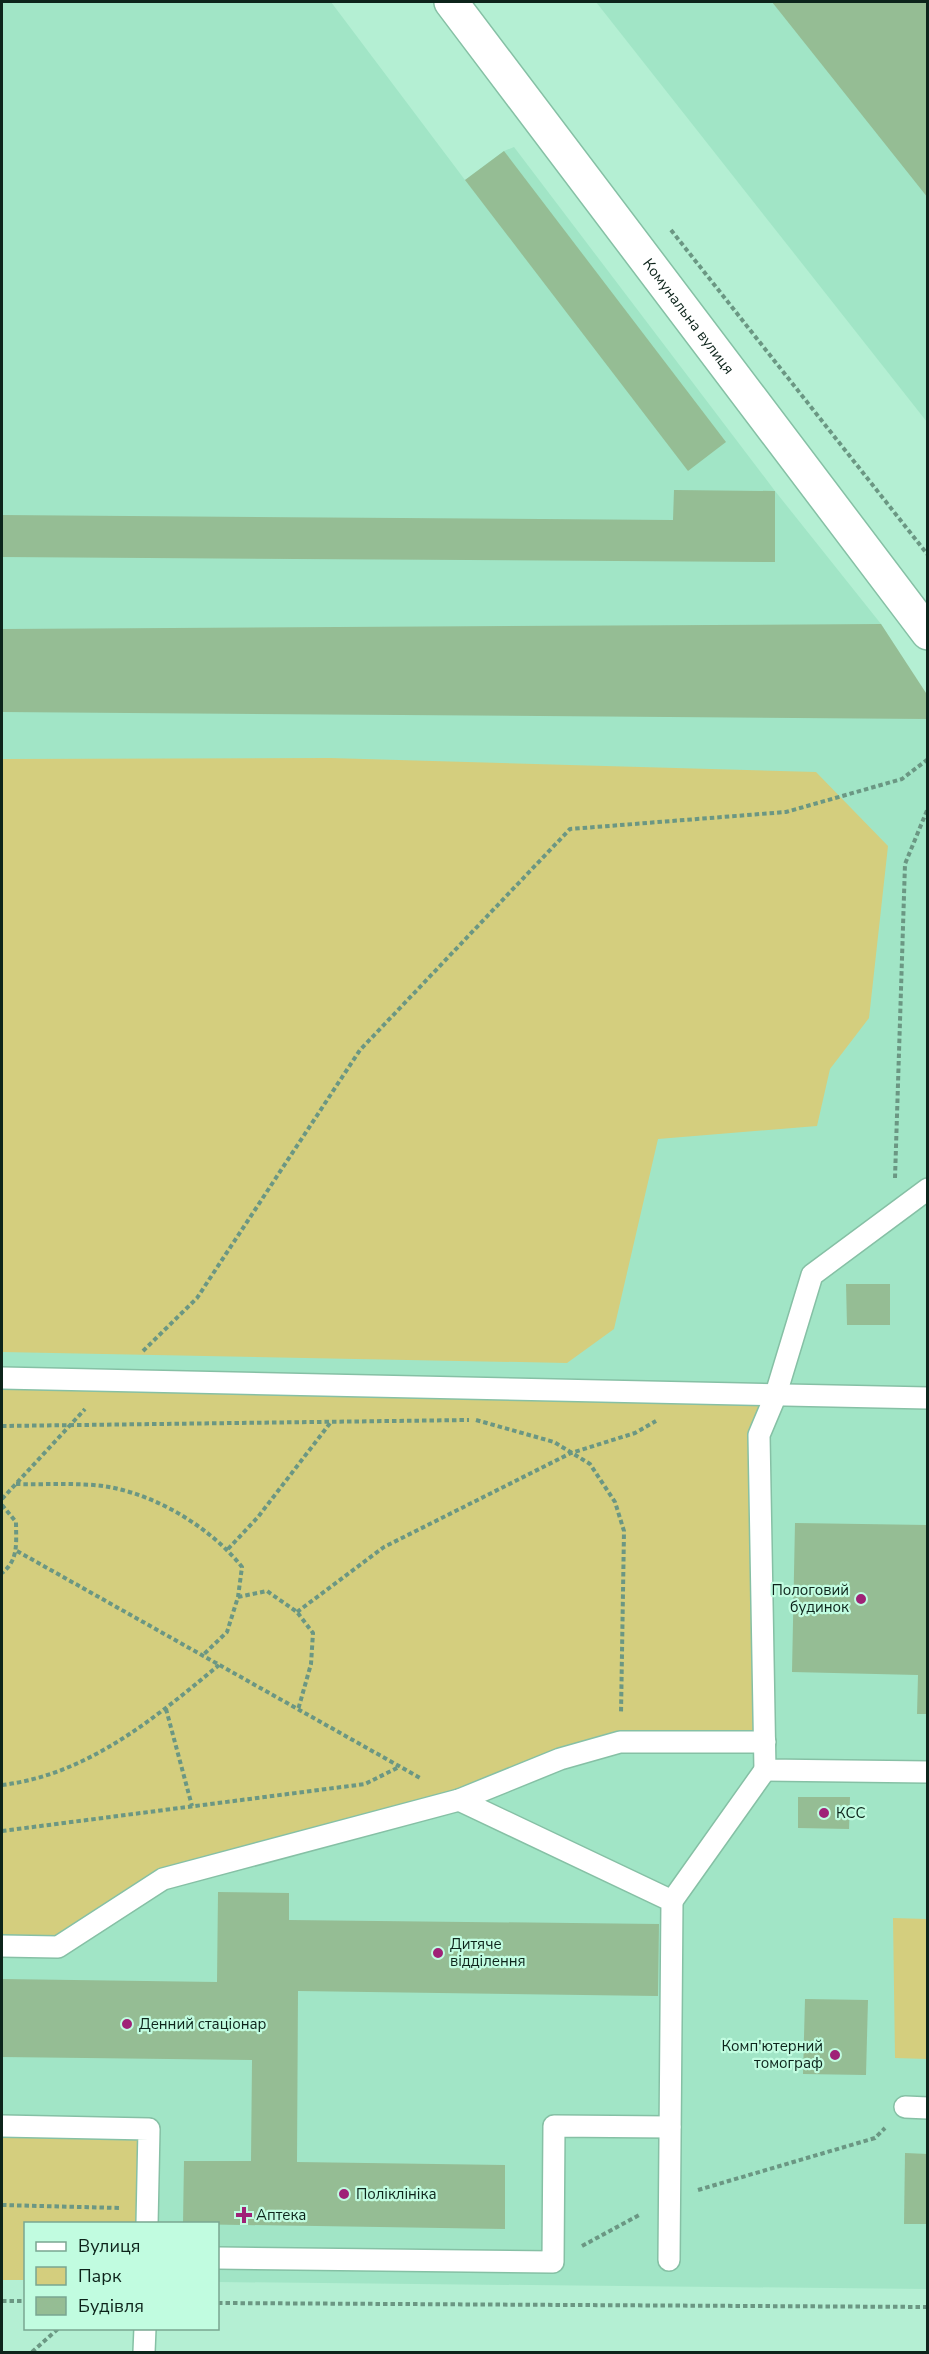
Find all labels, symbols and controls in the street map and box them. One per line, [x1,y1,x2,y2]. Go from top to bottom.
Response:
street label: Комунальна вулиця [638,254,739,378]
place label: Пологовий будинок [771,1580,849,1617]
marker: Пологовий будинок [854,1592,868,1606]
place label: КСС [836,1803,866,1823]
marker: КСС [817,1806,831,1820]
place label: Дитяче відділення [450,1934,526,1971]
marker: Дитяче відділення [431,1946,445,1960]
place label: Денний стаціонар [139,2014,267,2034]
marker: Денний стаціонар [120,2017,134,2031]
place label: Комп'ютерний томограф [722,2036,823,2073]
marker: Комп'ютерний томограф [828,2048,842,2062]
place label: Поліклініка [356,2184,436,2204]
marker: Поліклініка [337,2187,351,2201]
place label: Аптека [256,2205,306,2225]
marker: Аптека [237,2208,251,2222]
legend [24,2222,219,2330]
text: Вулиця [78,2234,140,2258]
text: Парк [78,2264,122,2288]
text: Будівля [78,2294,144,2318]

